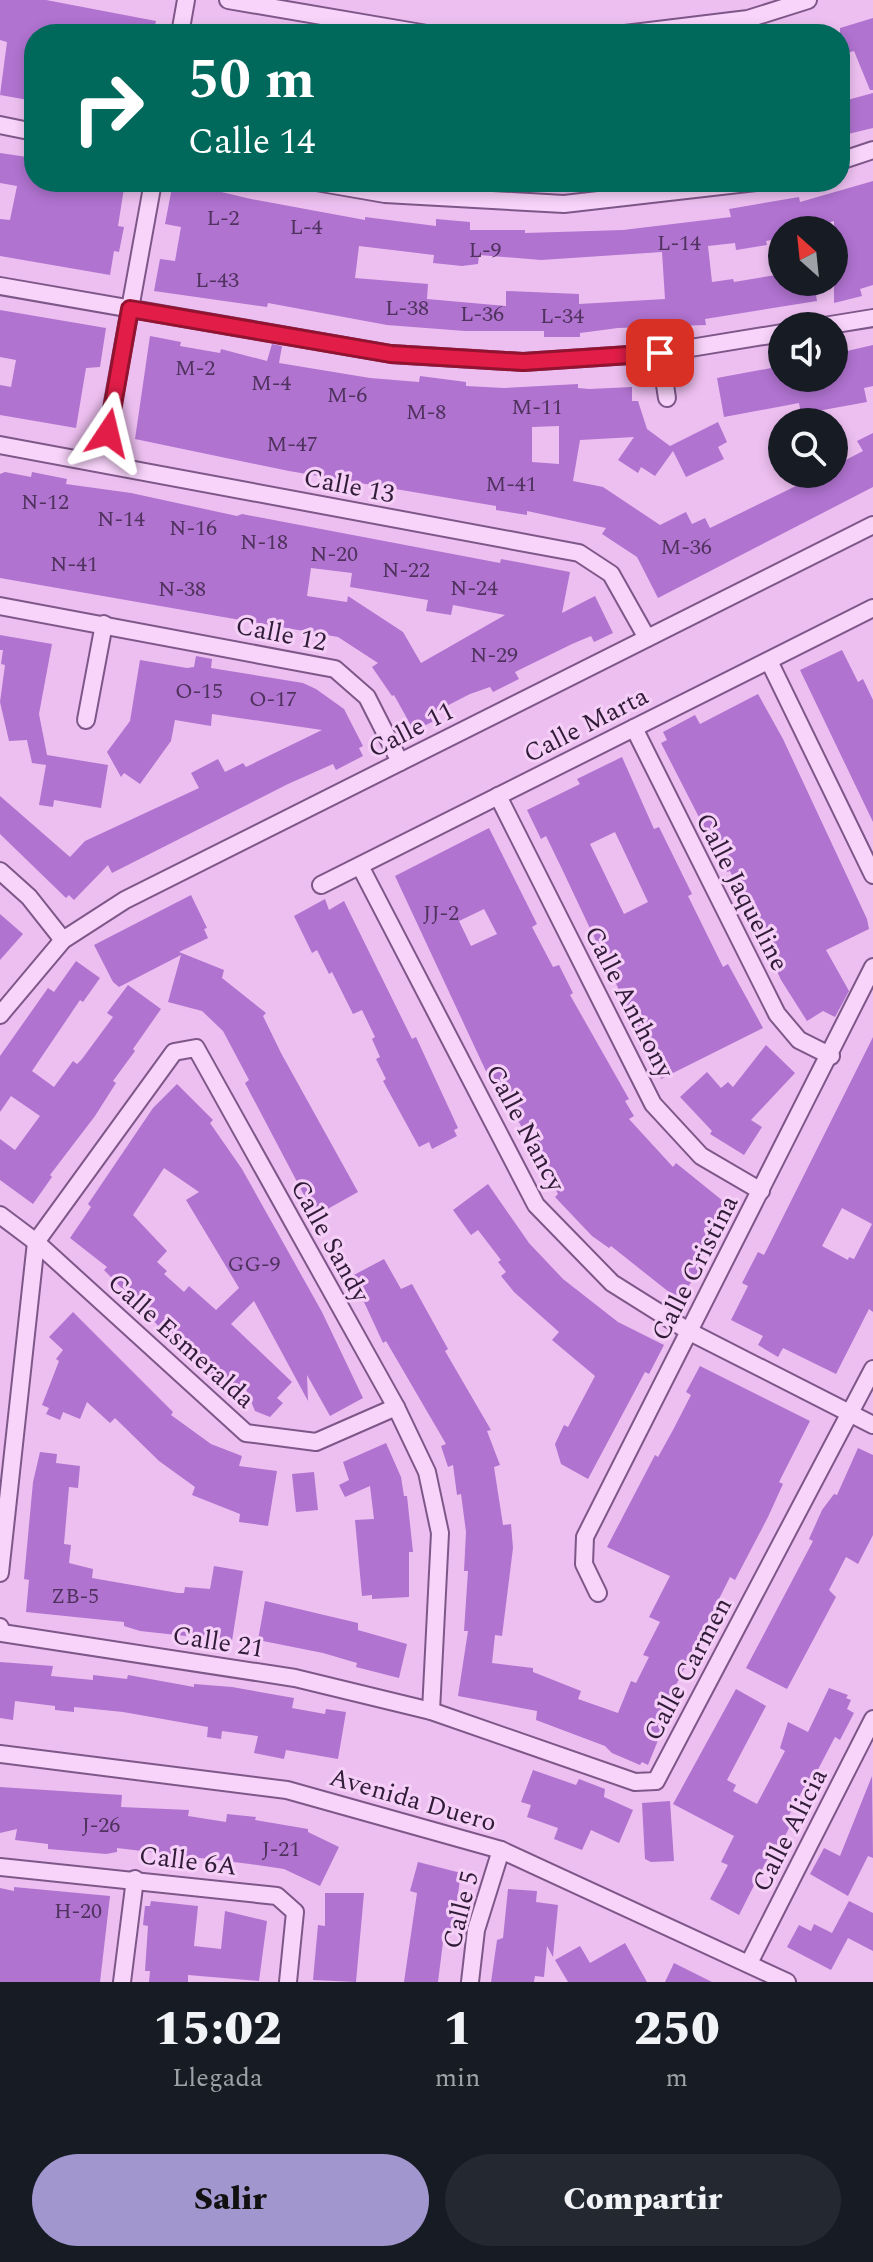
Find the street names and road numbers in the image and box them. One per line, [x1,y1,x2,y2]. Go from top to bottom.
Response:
street label: Calle 13 [300,458,398,514]
street label: Calle 12 [232,606,330,662]
street label: Calle Marta [516,676,656,774]
street label: Calle 11 [361,691,461,769]
street label: Calle Jaqueline [685,806,799,978]
street label: Calle Anthony [573,919,685,1086]
street label: Calle Nancy [475,1057,576,1200]
street label: Calle Sandy [280,1172,381,1311]
street label: Calle Cristina [641,1188,749,1348]
street label: Calle Esmeralda [98,1264,264,1419]
street label: Calle Carmen [633,1590,743,1748]
street label: Calle 21 [170,1615,266,1669]
street label: Avenida Duero [325,1757,501,1843]
street label: Calle Alicia [742,1761,838,1899]
street label: Calle 6A [137,1835,239,1887]
street label: Calle 5 [432,1867,490,1953]

